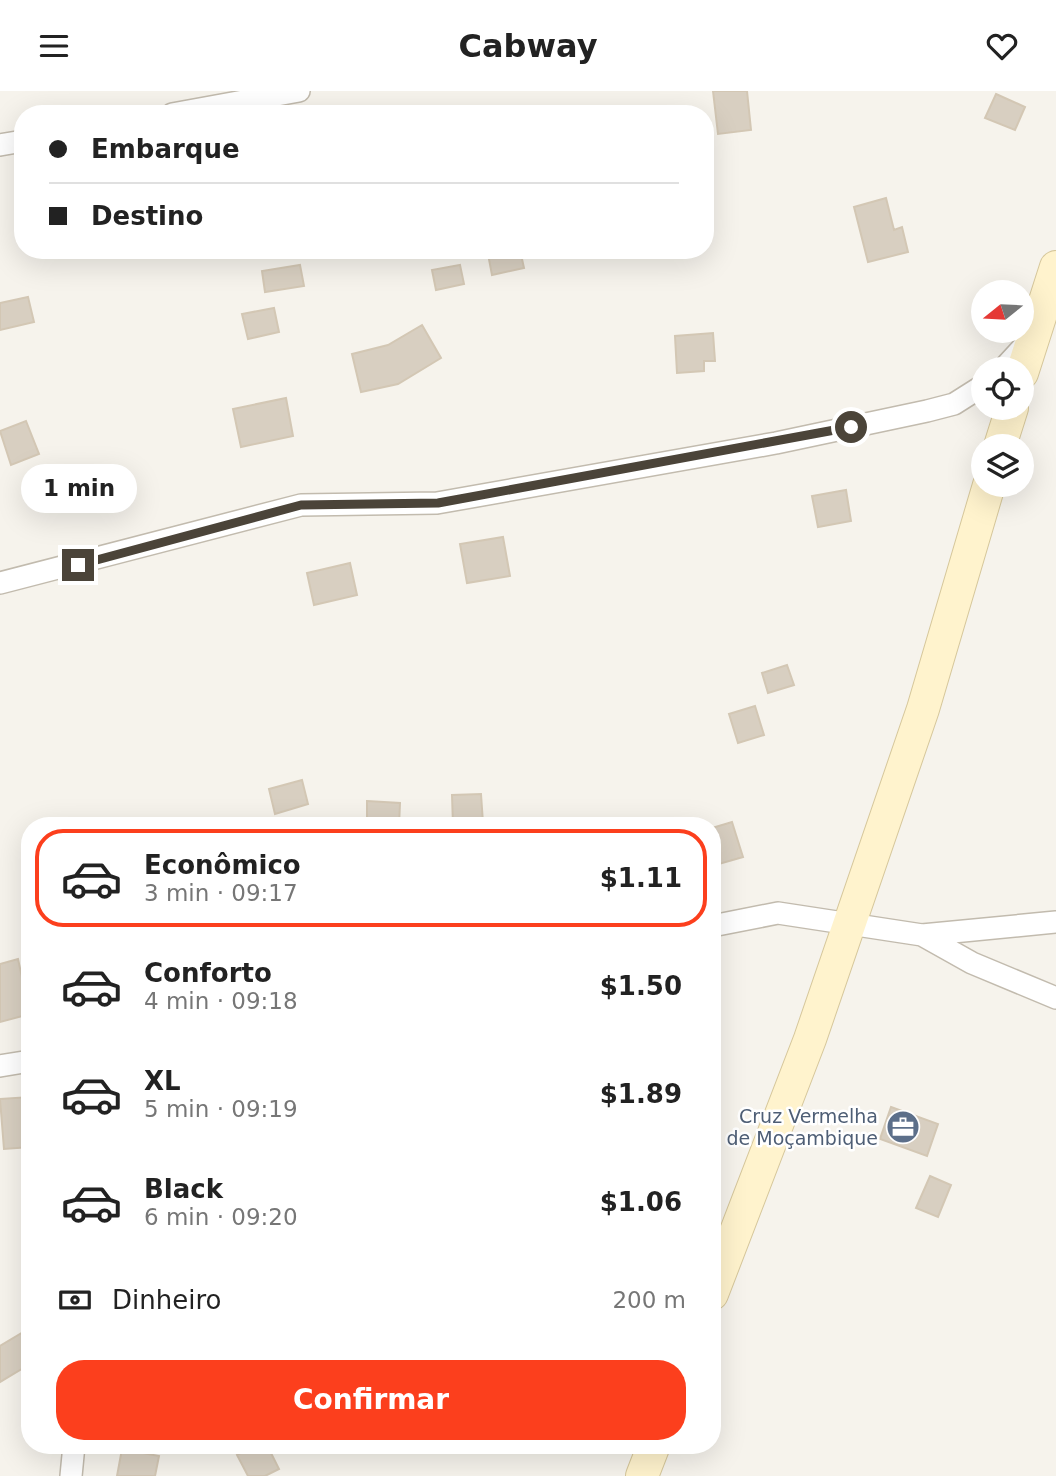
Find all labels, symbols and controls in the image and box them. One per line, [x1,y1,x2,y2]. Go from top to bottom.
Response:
icon: menu [35,27,73,65]
text: Cabway [458,27,598,65]
icon: heart [983,27,1021,65]
text: Embarque [91,134,240,164]
text: Destino [91,201,203,231]
north arrow [971,280,1034,343]
map controls [971,280,1034,497]
button: locate [971,357,1034,420]
route start [835,411,867,443]
button: layers [971,434,1034,497]
callout: 1 min [20,463,136,512]
text: 1 min [43,475,115,501]
route end [62,549,94,581]
icon: car [60,847,123,910]
text: Econômico [144,850,301,880]
text: $1.11 [600,863,682,893]
text: 3 min · 09:17 [144,880,298,906]
icon: car [60,955,123,1018]
text: Conforto [144,958,272,988]
text: $1.50 [600,971,682,1001]
text: 4 min · 09:18 [144,988,298,1014]
icon: car [60,1063,123,1126]
text: XL [144,1066,181,1096]
text: $1.89 [600,1079,682,1109]
text: 5 min · 09:19 [144,1096,298,1122]
place label: Cruz Vermelha de Moçambique [726,1105,878,1149]
office icon: Cruz Vermelha de Moçambique [884,1108,922,1146]
icon: car [60,1171,123,1234]
text: Black [144,1174,223,1204]
text: $1.06 [600,1187,682,1217]
text: 6 min · 09:20 [144,1204,298,1230]
icon: cash [56,1281,94,1319]
text: Dinheiro [112,1285,221,1315]
text: 200 m [612,1287,686,1313]
button: Confirmar [56,1360,686,1440]

